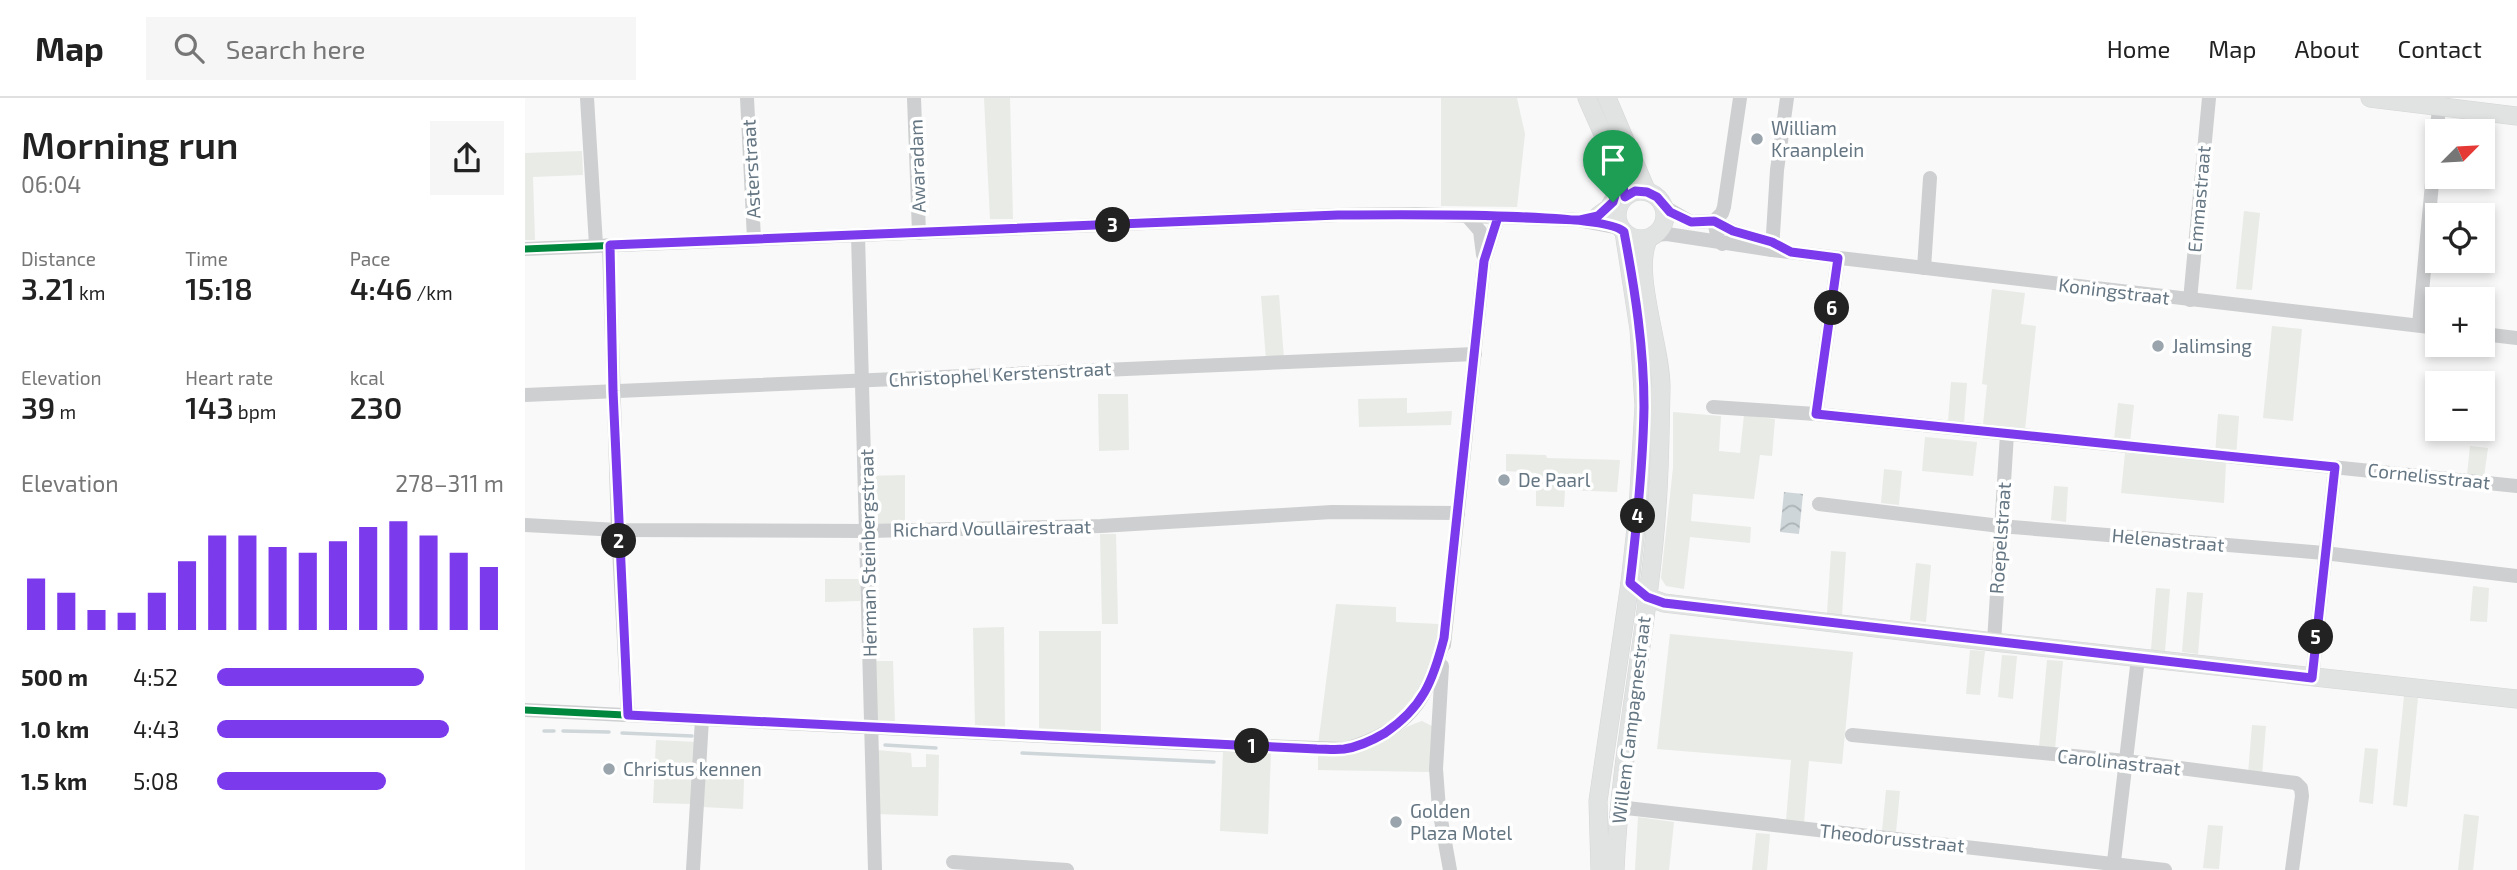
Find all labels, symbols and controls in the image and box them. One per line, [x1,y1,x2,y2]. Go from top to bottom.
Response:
search box [146,17,636,80]
text: Map [35,28,104,68]
icon: search [170,29,208,67]
text: Search here [226,33,365,64]
text: Home [2107,34,2170,63]
text: Map [2208,34,2256,63]
text: About [2294,34,2360,63]
text: Contact [2398,34,2482,63]
place label: William Kraanplein [1771,116,1864,161]
street label: Asterstraat [736,119,765,219]
street label: Awaradam [903,119,930,213]
north arrow [2425,119,2495,189]
map controls [2425,119,2495,441]
text: Morning run [21,121,239,167]
button: share [430,121,504,195]
pin [1583,130,1643,202]
marker: William Kraanplein [1749,131,1765,147]
icon: arrive [1594,141,1632,179]
street label: Emmastraat [2182,145,2215,253]
text: 06:04 [21,170,81,198]
button: locate [2425,203,2495,273]
pin: 3 [1095,208,1131,242]
text: 3 [1107,213,1118,236]
text: Distance [21,247,96,270]
text: Time [185,247,228,270]
text: Pace [350,247,391,270]
text: 3.21 [21,270,75,306]
text: 15:18 [185,270,253,306]
text: 4:46 [350,270,412,306]
street label: Koningstraat [2057,272,2171,309]
text: km [75,281,105,304]
text: /km [412,281,453,304]
button: + [2425,287,2495,357]
pin: 6 [1815,290,1849,326]
text: 6 [1826,296,1837,319]
place label: Jalimsing [2172,334,2252,357]
marker: Jalimsing [2150,338,2166,354]
street label: Christophel Kerstenstraat [888,356,1112,391]
text: Elevation [21,366,102,389]
text: Heart rate [185,366,273,389]
text: kcal [350,366,384,389]
button: − [2425,371,2495,441]
text: 39 [21,389,55,425]
text: 143 [185,389,234,425]
text: 230 [350,389,402,425]
text: m [55,400,76,423]
text: bpm [234,400,276,423]
street label: Herman Steinbergstraat [854,449,881,657]
street label: Cornelisstraat [2367,458,2491,493]
place label: De Paarl [1518,468,1591,491]
text: Elevation [21,469,119,497]
text: 278–311 m [395,469,504,497]
marker: De Paarl [1496,472,1512,488]
street label: Roepelstraat [1984,481,2015,595]
pin: 4 [1621,498,1655,534]
text: 4 [1631,504,1644,527]
street label: Richard Voullairestraat [893,514,1091,541]
street label: Helenastraat [2111,523,2225,556]
pin: 2 [601,524,637,558]
text: 2 [613,529,624,552]
street label: Willem Campagnestraat [1606,615,1655,825]
pin: 5 [2299,620,2334,654]
text: 5 [2310,625,2321,648]
text: 500 m [21,663,88,691]
text: 4:52 [133,663,178,691]
text: 1.0 km [21,715,89,743]
text: 4:43 [133,715,180,743]
pin: 1 [1235,728,1269,764]
text: 1 [1247,734,1256,757]
street label: Carolinastraat [2056,744,2182,779]
place label: Christus kennen [623,757,762,780]
marker: Christus kennen [601,761,617,777]
text: 1.5 km [21,767,87,795]
text: 5:08 [133,767,179,795]
place label: Golden Plaza Motel [1410,799,1513,844]
marker: Golden Plaza Motel [1388,814,1404,830]
street label: Theodorusstraat [1819,818,1966,857]

